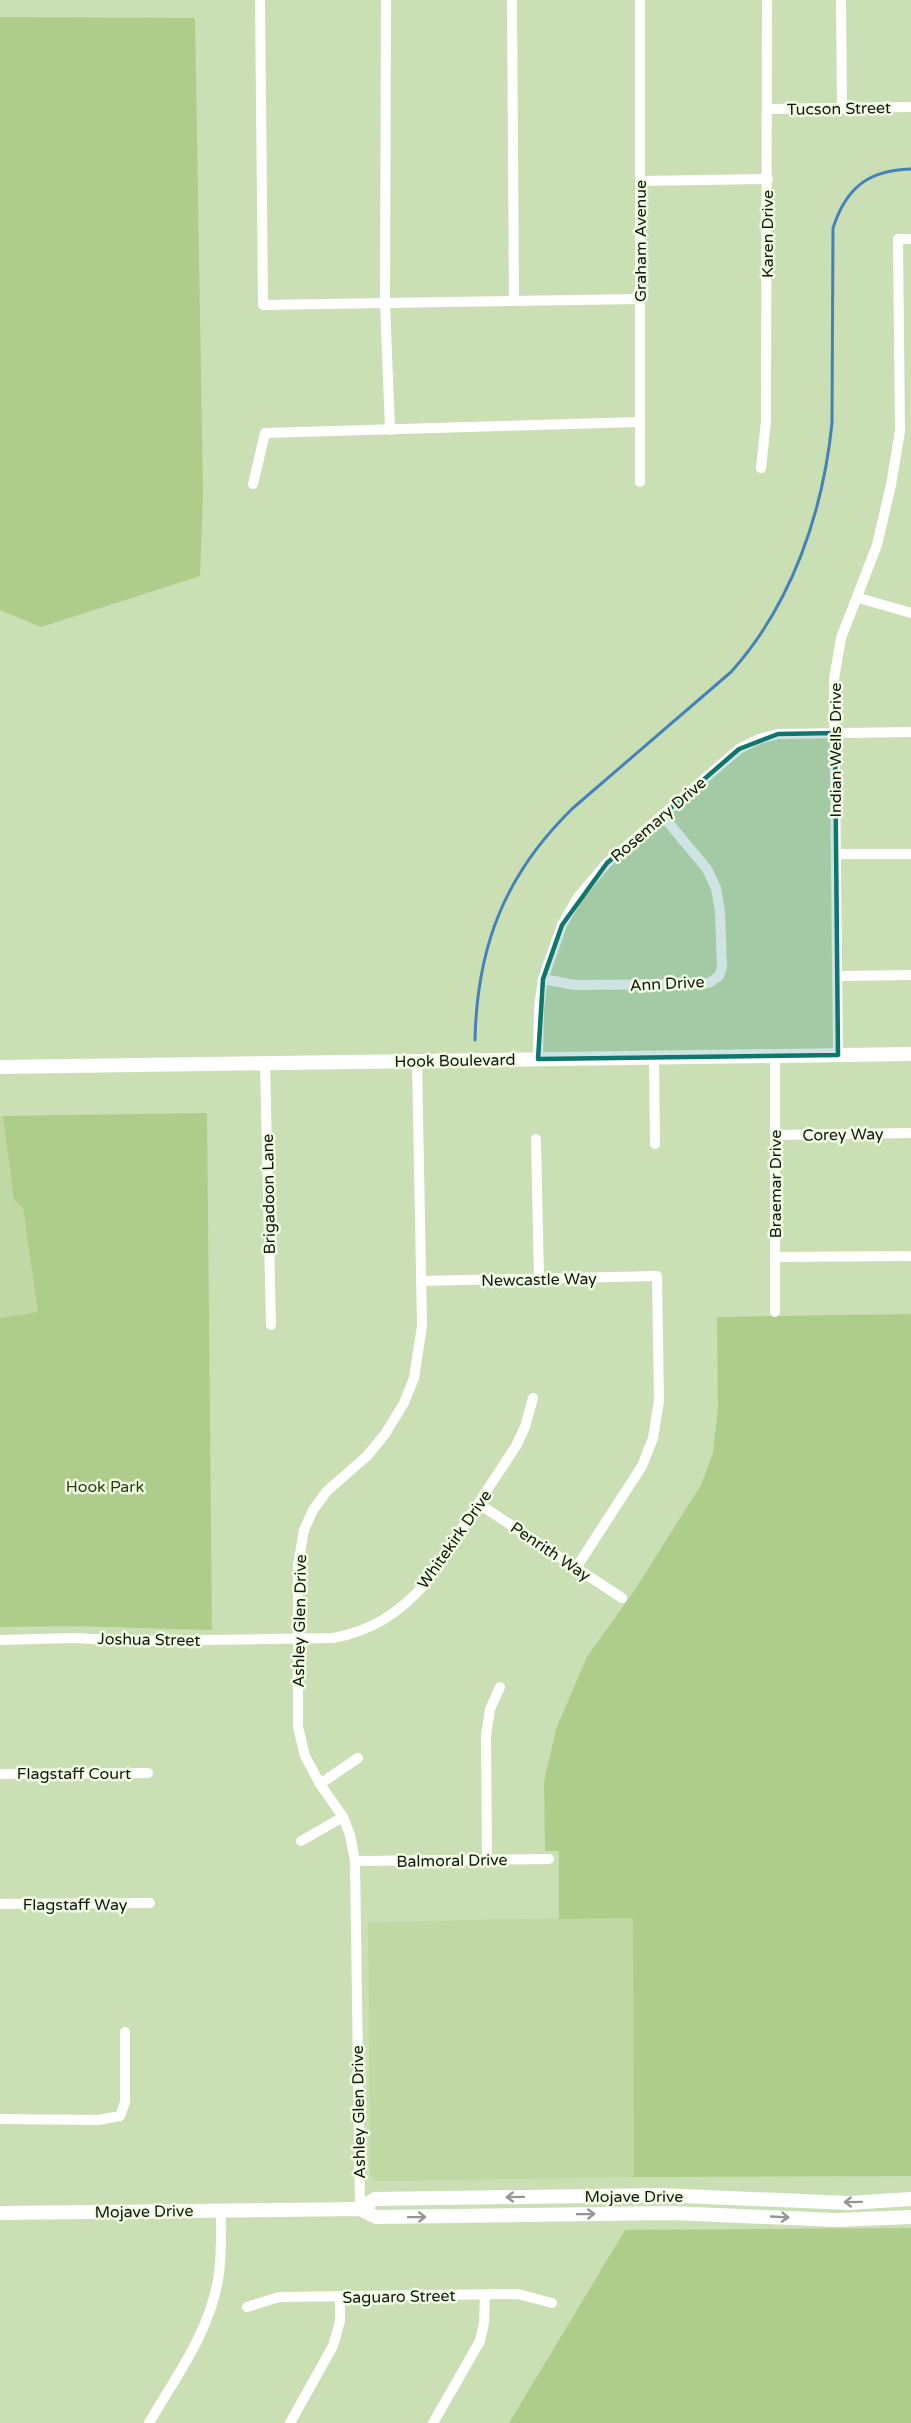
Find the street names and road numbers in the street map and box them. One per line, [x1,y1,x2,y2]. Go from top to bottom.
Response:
street label: Tucson Street [787,98,891,120]
street label: Graham Avenue [631,180,651,302]
street label: Karen Drive [758,190,778,278]
street label: Indian Wells Drive [826,683,846,817]
street label: Rosemary Drive [607,773,710,867]
street label: Ann Drive [629,972,705,996]
street label: Hook Boulevard [394,1050,516,1072]
street label: Corey Way [802,1124,884,1146]
street label: Braemar Drive [766,1130,786,1238]
street label: Brigadoon Lane [258,1133,280,1254]
street label: Newcastle Way [481,1269,597,1291]
street label: Whitekirk Drive [413,1486,496,1593]
street label: Penrith Way [507,1518,595,1586]
street label: Ashley Glen Drive [289,1554,311,1688]
street label: Joshua Street [97,1629,201,1651]
street label: Flagstaff Court [17,1764,131,1784]
street label: Balmoral Drive [396,1850,508,1872]
street label: Flagstaff Way [23,1895,128,1915]
street label: Ashley Glen Drive [348,2045,370,2179]
street label: Mojave Drive [585,2187,683,2207]
street label: Mojave Drive [94,2201,194,2223]
street label: Saguaro Street [342,2286,456,2308]

